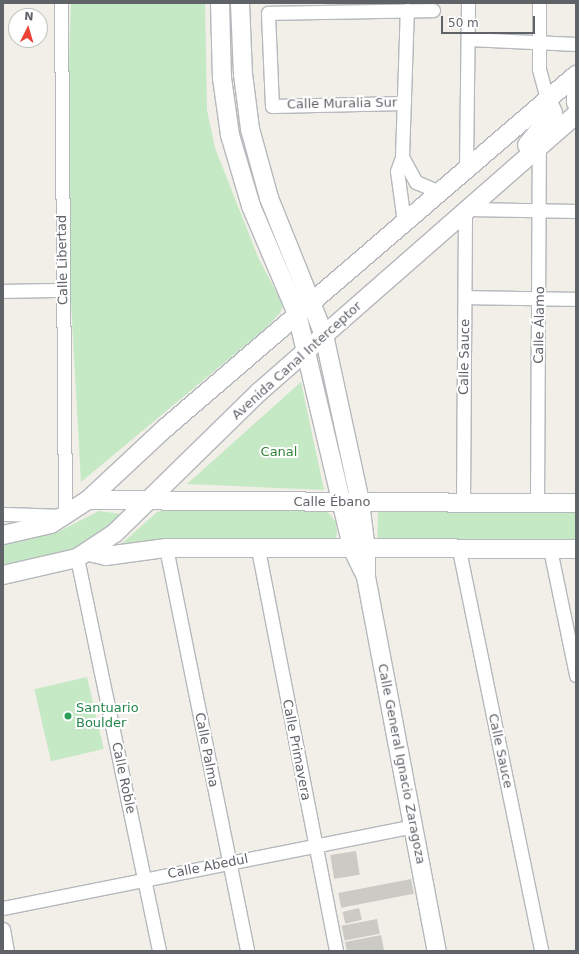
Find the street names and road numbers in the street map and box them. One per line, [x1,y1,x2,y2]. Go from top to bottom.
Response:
street label: Calle Muralia Sur [287,95,397,113]
street label: Calle Libertad [54,215,72,305]
street label: Calle Álamo [532,286,548,364]
street label: Avenida Canal Interceptor [229,299,365,423]
street label: Calle Sauce [457,319,473,395]
street label: Calle Ébano [293,494,371,510]
street label: Calle General Ignacio Zaragoza [374,662,428,866]
street label: Calle Primavera [279,698,313,802]
street label: Calle Palma [191,711,221,789]
street label: Calle Sauce [484,712,516,790]
street label: Calle Roble [108,741,138,815]
street label: Calle Abedul [166,852,250,882]

